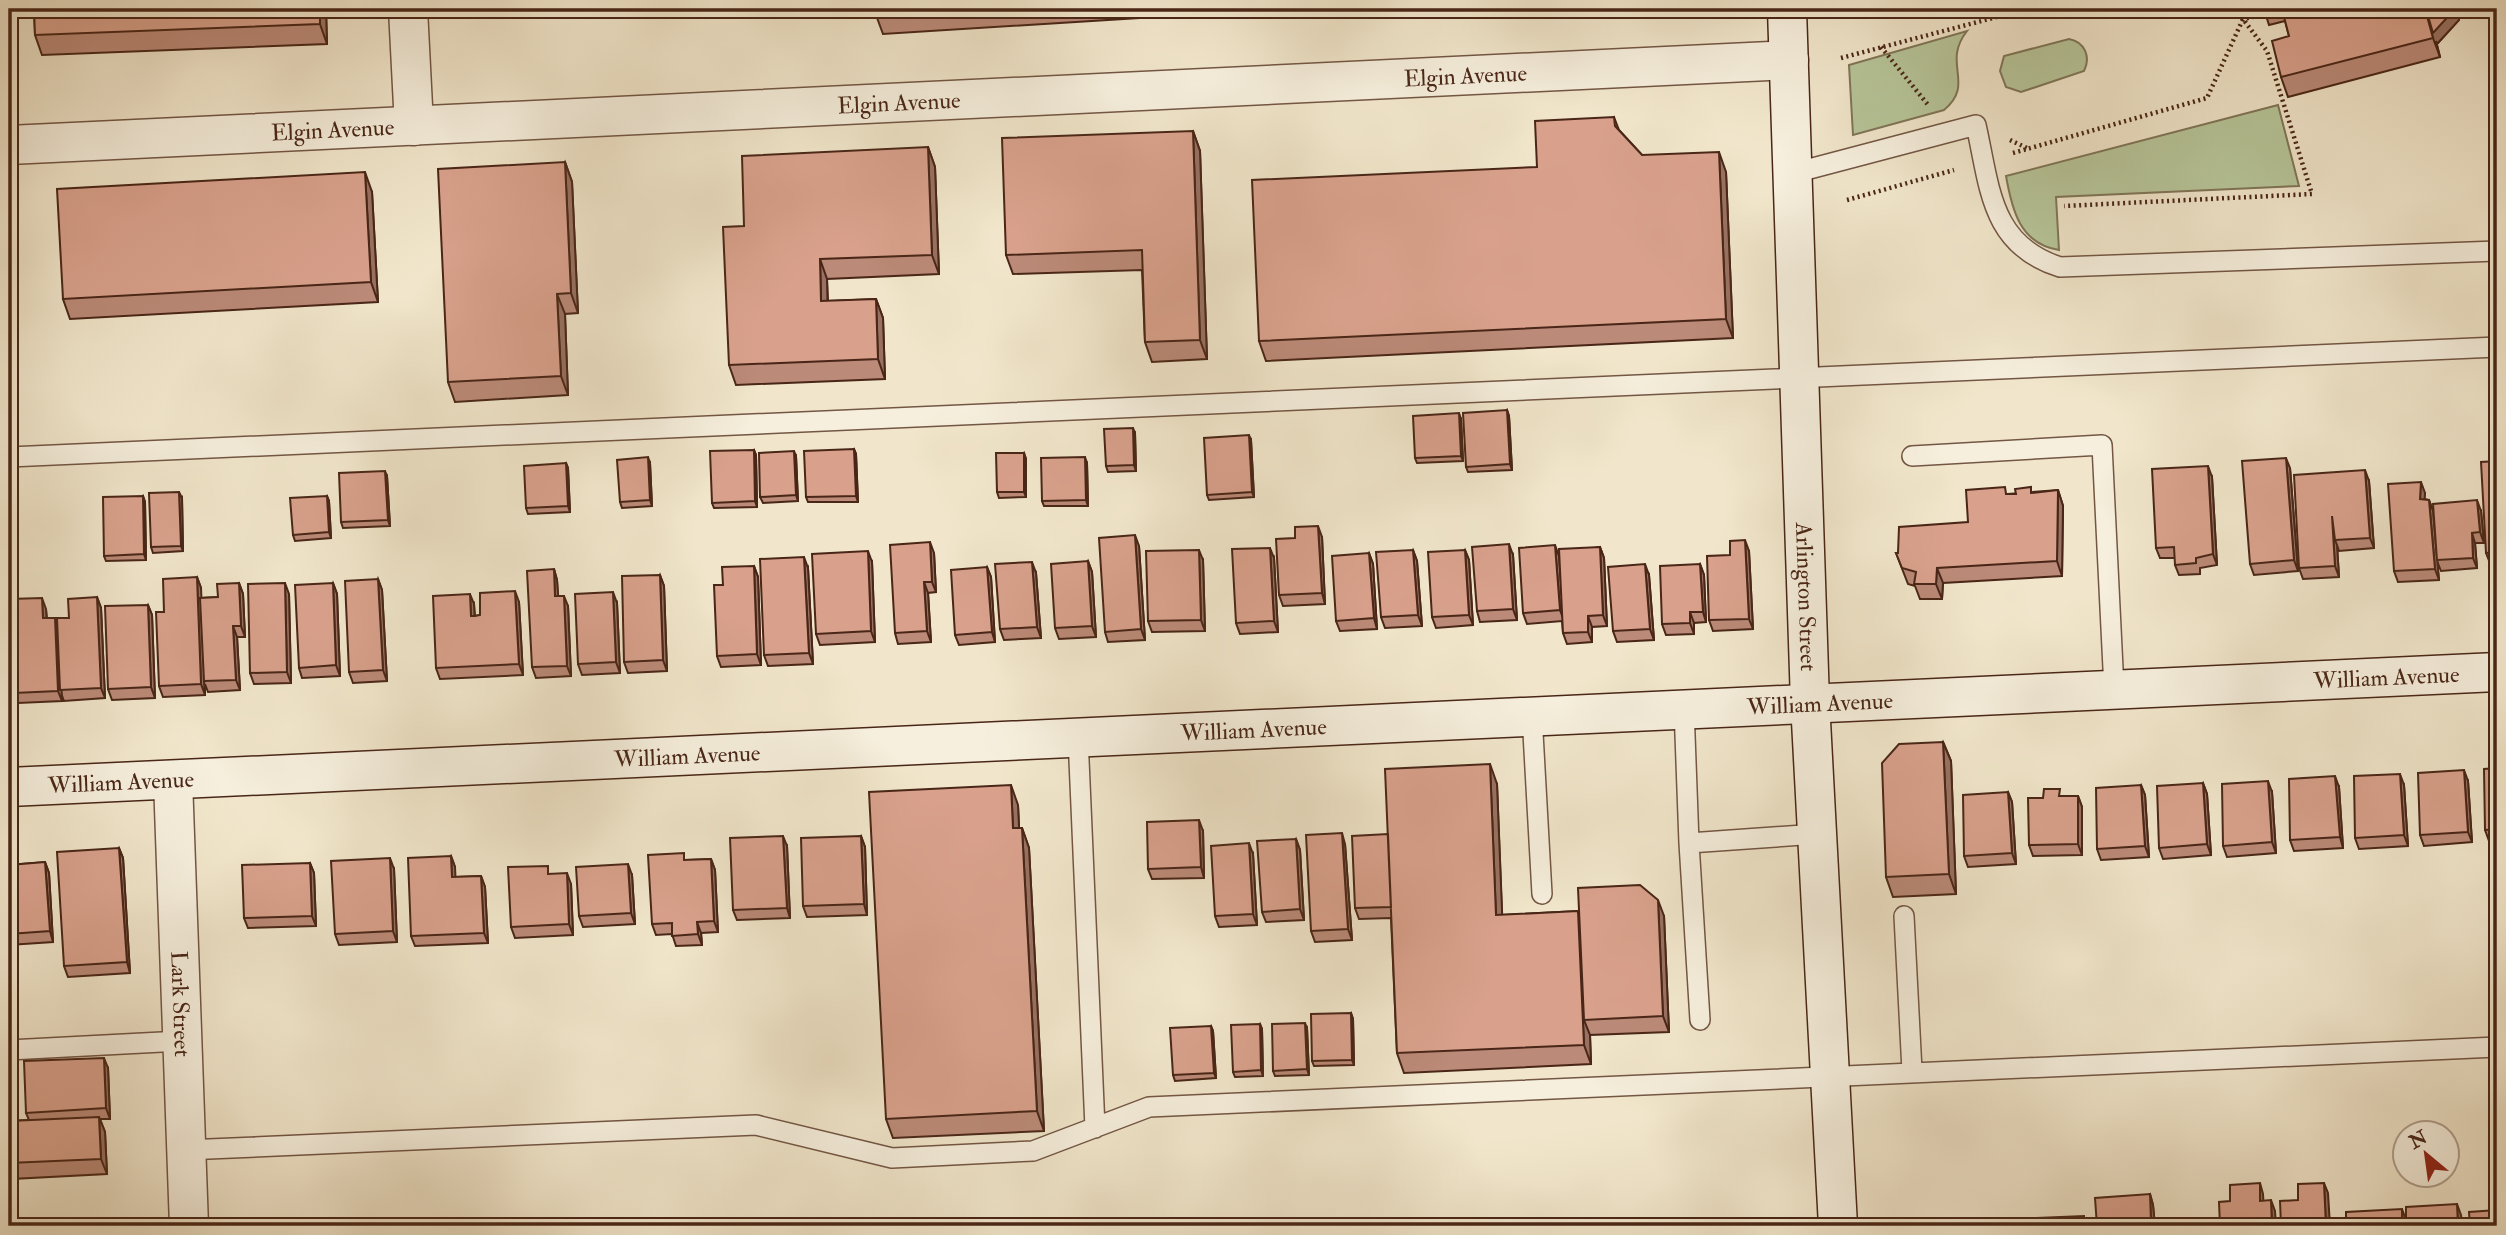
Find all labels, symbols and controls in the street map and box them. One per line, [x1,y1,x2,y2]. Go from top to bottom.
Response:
street label: Elgin Avenue [1403,59,1528,93]
street label: Elgin Avenue [837,86,962,120]
street label: Elgin Avenue [270,113,395,147]
street label: Arlington Street [1789,521,1823,672]
street label: William Avenue [2312,660,2461,696]
street label: William Avenue [1745,686,1894,722]
street label: William Avenue [1179,712,1328,748]
street label: William Avenue [613,738,761,774]
street label: William Avenue [46,764,195,800]
street label: Lark Street [164,950,197,1057]
north arrow [2390,1120,2460,1190]
text: N [2404,1125,2432,1155]

